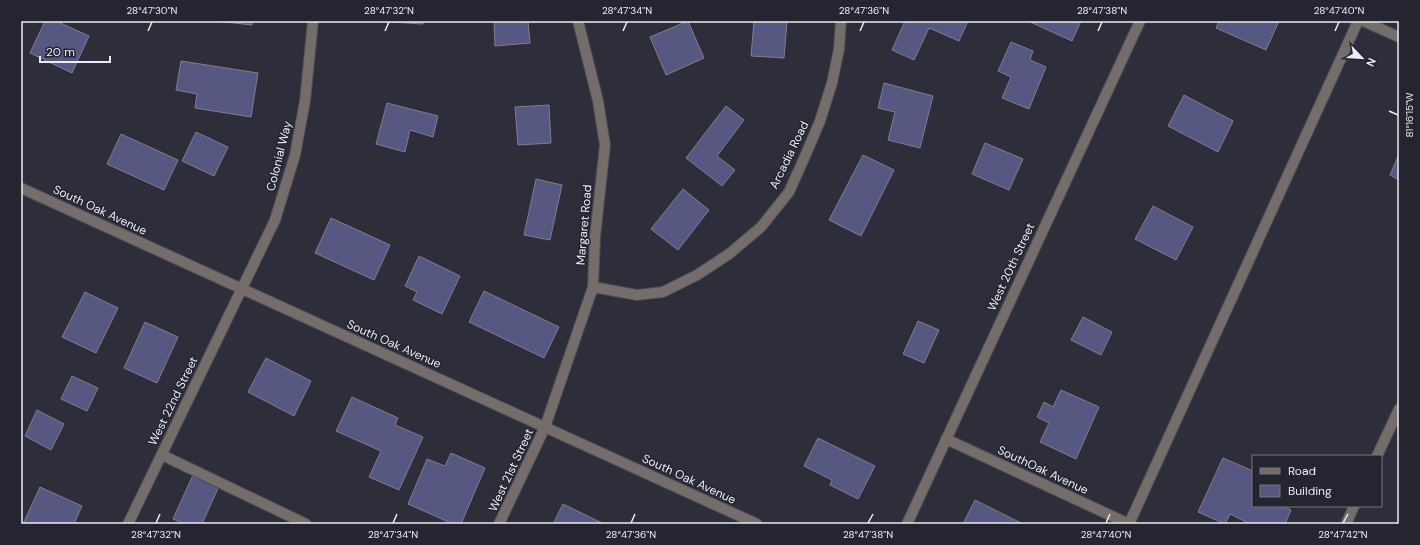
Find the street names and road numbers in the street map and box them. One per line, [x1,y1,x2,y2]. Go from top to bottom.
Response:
street label: Arcadia Road [766,118,812,192]
street label: Colonial Way [263,119,296,193]
street label: South Oak Avenue [51,181,150,239]
street label: Margaret Road [573,184,595,266]
street label: West 20th Street [984,220,1039,314]
street label: South Oak Avenue [344,316,444,372]
street label: West 22nd Street [145,354,202,448]
street label: West 21st Street [485,426,537,514]
street label: SouthOak Avenue [995,442,1091,498]
street label: South Oak Avenue [640,450,739,508]

